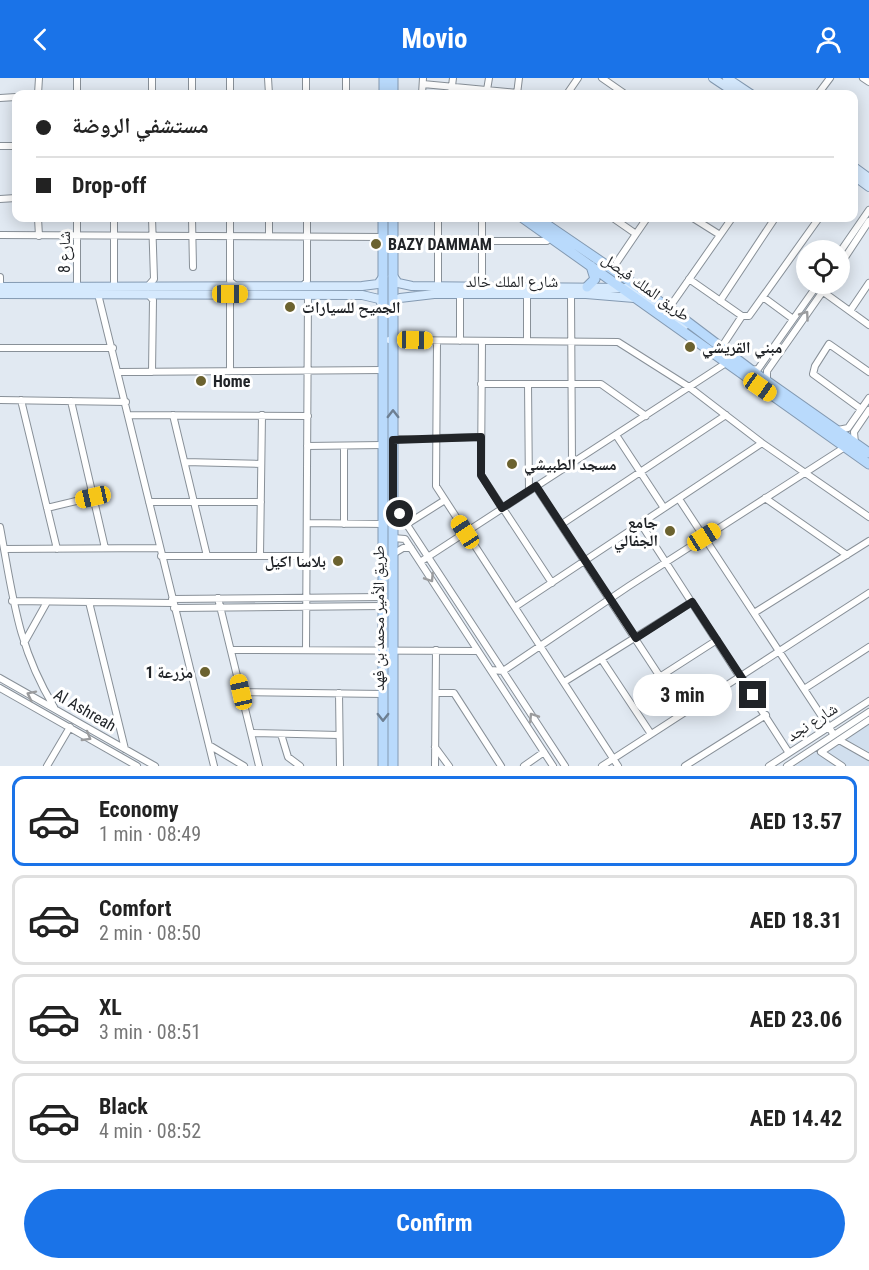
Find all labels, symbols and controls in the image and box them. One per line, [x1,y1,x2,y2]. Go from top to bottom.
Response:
icon: back [24,23,57,56]
text: Movio [401,23,468,55]
icon: person [812,23,845,56]
text: مستشفي الروضة [72,113,209,138]
text: Drop-off [72,173,146,198]
street label: شارع 8 [55,231,75,273]
place label: BAZY DAMMAM [388,235,492,254]
marker: BAZY DAMMAM [369,237,383,251]
map controls [796,240,850,294]
button: locate [796,240,850,294]
street label: طريق الملك فيصل [598,249,694,326]
street label: شارع الملك خالد [466,272,558,292]
car [212,285,248,303]
place label: الجميح للسيارات [302,298,401,318]
marker: الجميح للسيارات [283,300,297,314]
one-way arrow [798,311,809,322]
car [397,331,433,349]
place label: مبني القريشي [702,338,782,359]
marker: مبني القريشي [683,340,697,354]
car [740,369,780,405]
place label: Home [213,372,251,391]
marker: Home [194,374,208,388]
one-way arrow [387,409,399,418]
place label: مسجد الطبيشي [524,455,617,476]
marker: مسجد الطبيشي [505,457,519,471]
car [73,484,113,510]
route start [386,500,413,527]
car [448,512,482,552]
place label: جامع الجفالي [614,513,658,552]
car [684,520,724,554]
marker: جامع الجفالي [663,524,677,538]
street label: طريق الأمير محمد بن فهد [369,545,389,691]
place label: بلاسا اكيل [265,552,326,571]
marker: بلاسا اكيل [331,554,345,568]
one-way arrow [423,572,435,582]
place label: مزرعة 1 [146,663,193,682]
marker: مزرعة 1 [198,665,212,679]
car [228,672,254,712]
callout: 3 min [633,674,732,716]
route end [739,681,766,708]
text: 3 min [660,683,705,707]
street label: Al Ashreah [51,685,119,735]
one-way arrow [27,690,38,702]
street label: شارع نجد [783,699,842,746]
one-way arrow [377,712,389,721]
one-way arrow [529,713,540,724]
one-way arrow [81,730,91,741]
icon: car [27,794,81,848]
text: Economy [99,797,179,822]
text: AED 13.57 [750,809,842,834]
text: 1 min · 08:49 [99,822,201,846]
icon: car [27,893,81,947]
text: Comfort [99,896,172,921]
text: AED 18.31 [750,908,842,933]
text: 2 min · 08:50 [99,921,201,945]
icon: car [27,992,81,1046]
text: XL [99,995,122,1020]
text: AED 23.06 [750,1007,842,1032]
text: 3 min · 08:51 [99,1020,201,1044]
icon: car [27,1091,81,1145]
text: Black [99,1094,148,1119]
text: AED 14.42 [750,1106,842,1131]
text: 4 min · 08:52 [99,1119,201,1143]
button: Confirm [24,1189,845,1258]

